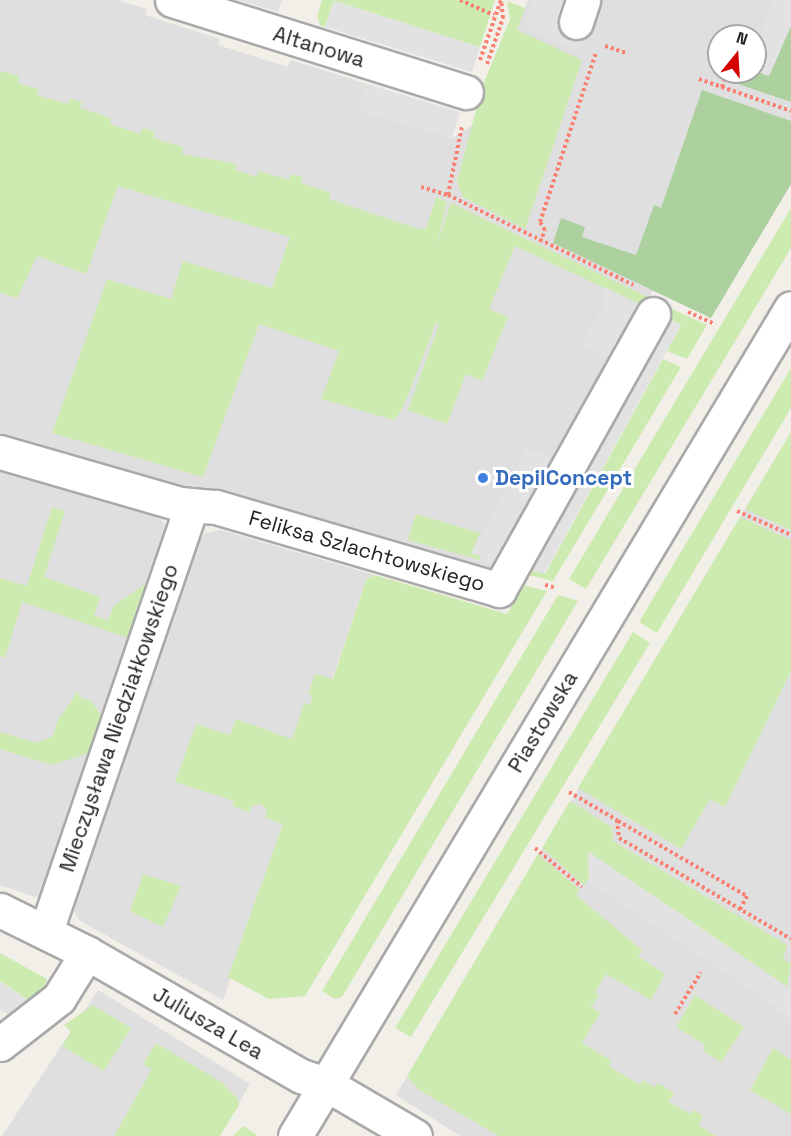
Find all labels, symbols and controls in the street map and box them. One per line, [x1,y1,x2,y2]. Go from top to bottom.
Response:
street label: Altanowa [270,21,368,73]
north arrow [707,24,767,84]
text: N [734,27,750,50]
place label: DepilConcept [495,465,632,491]
marker: DepilConcept [476,471,490,485]
street label: Feliksa Szlachtowskiego [246,505,488,597]
street label: Mieczysława Niedziałkowskiego [54,561,184,875]
street label: Piastowska [503,667,583,777]
street label: Juliusza Lea [148,981,268,1065]

